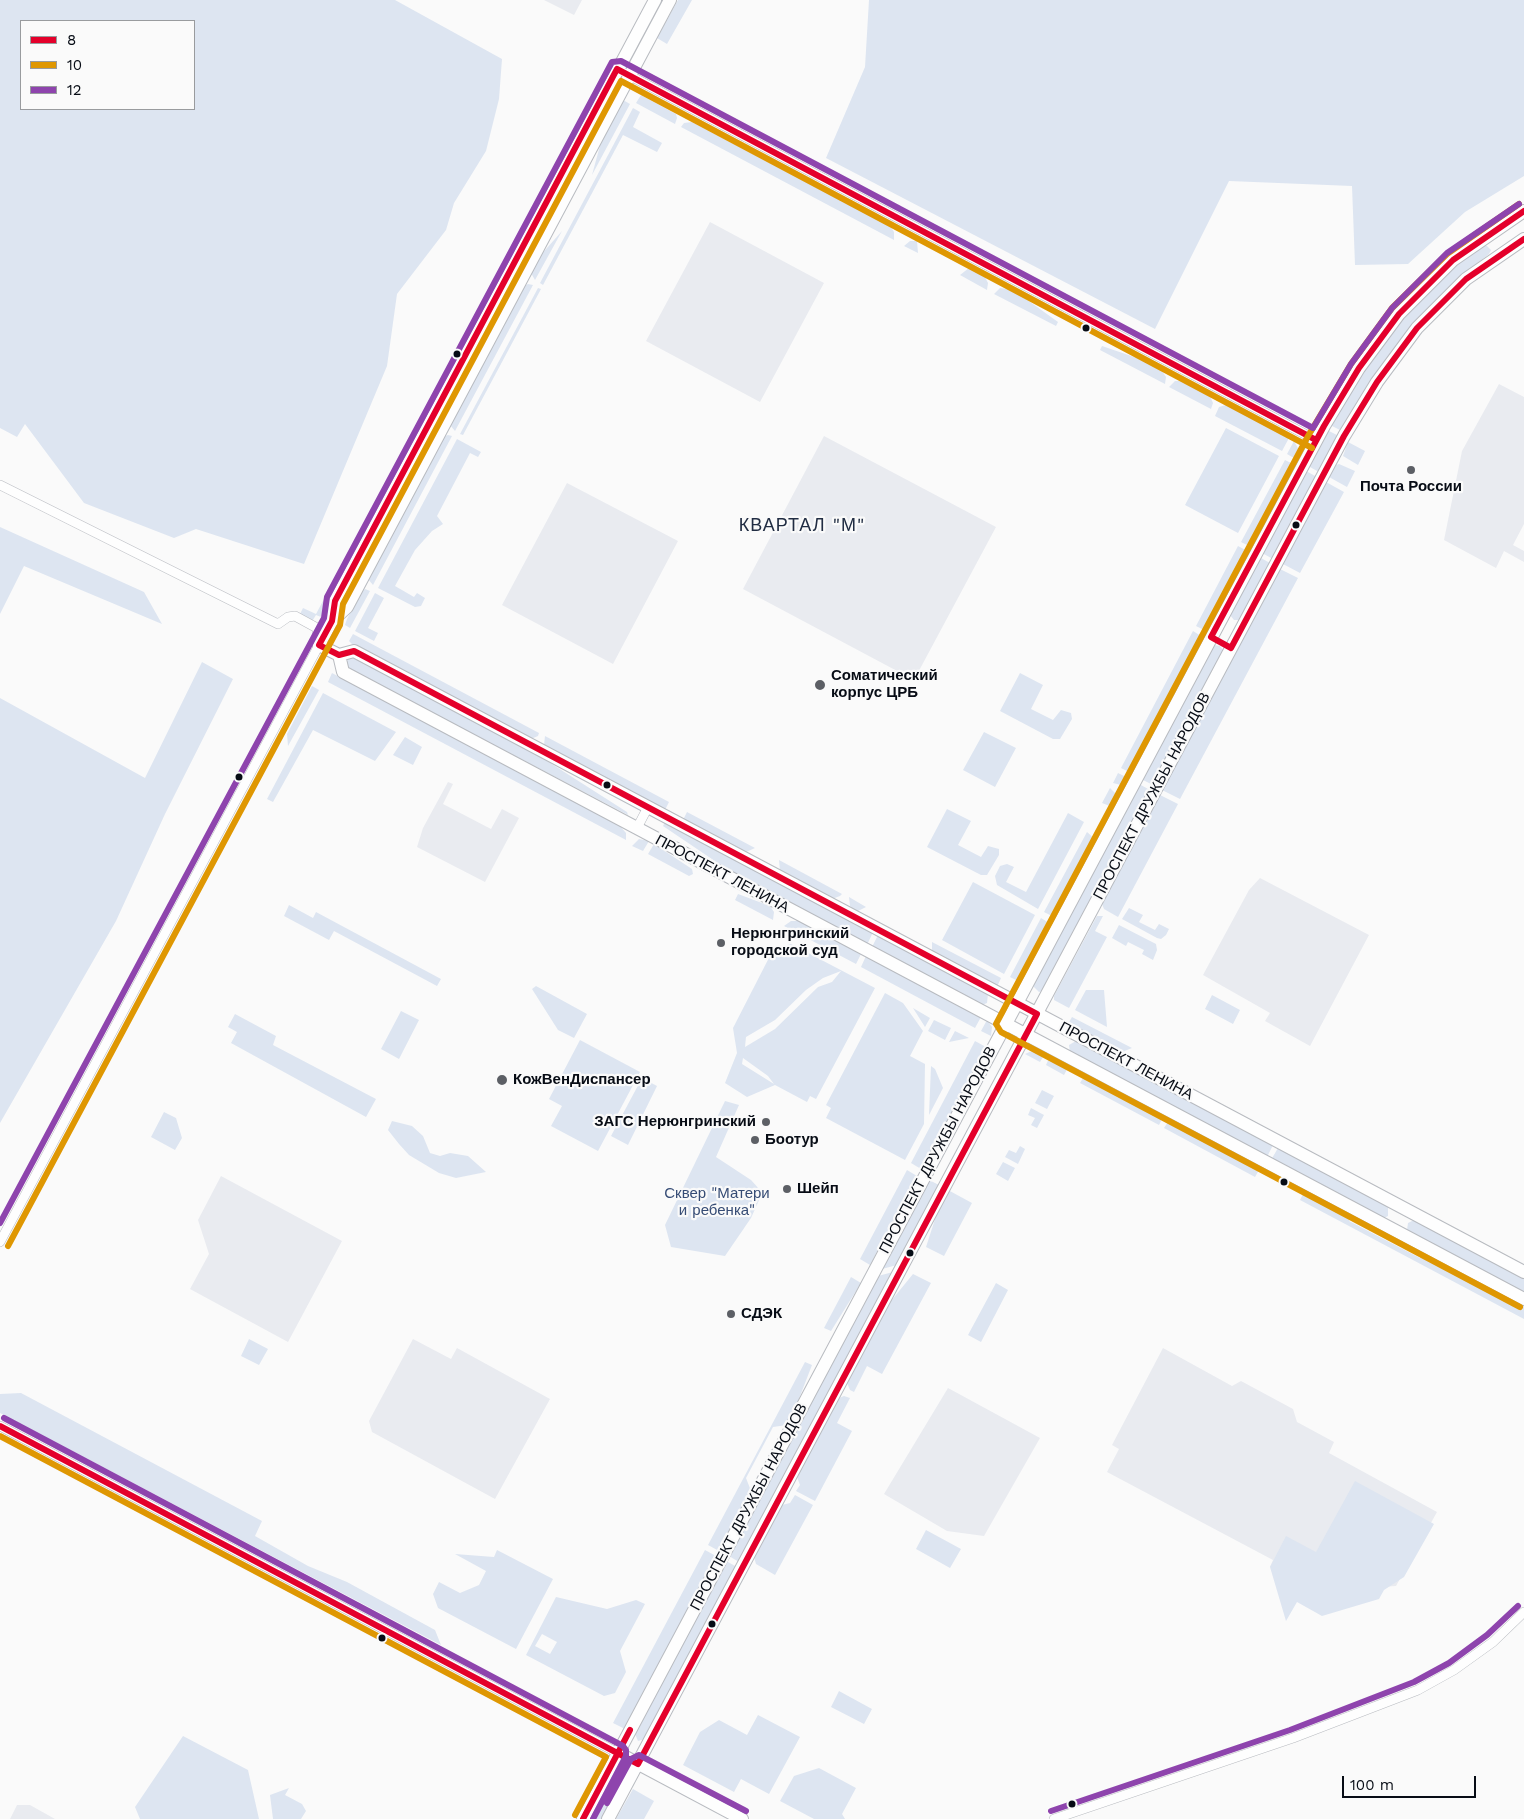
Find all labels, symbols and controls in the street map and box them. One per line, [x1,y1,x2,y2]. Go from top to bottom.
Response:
legend [20,20,195,110]
text: 8 [67,31,76,49]
text: 10 [67,56,82,74]
text: 12 [67,81,82,99]
unlabelled marker [1081,323,1091,333]
unlabelled marker [452,349,462,359]
marker: Почта России [1405,464,1417,476]
place label: Почта России [1360,478,1462,496]
district label: КВАРТАЛ "М" [737,515,867,537]
unlabelled marker [1291,520,1301,530]
place label: Соматический корпус ЦРБ [831,667,938,702]
marker: Соматический корпус ЦРБ [813,678,827,692]
street label: ПРОСПЕКТ ДРУЖБЫ НАРОДОВ [1090,689,1214,903]
unlabelled marker [234,772,244,782]
unlabelled marker [602,780,612,790]
street label: ПРОСПЕКТ ЛЕНИНА [652,831,792,917]
place label: Нерюнгринский городской суд [731,925,849,960]
marker: Нерюнгринский городской суд [715,937,727,949]
street label: ПРОСПЕКТ ЛЕНИНА [1056,1018,1196,1104]
street label: ПРОСПЕКТ ДРУЖБЫ НАРОДОВ [876,1043,1000,1257]
place label: КожВенДиспансер [513,1071,651,1089]
marker: КожВенДиспансер [495,1073,509,1087]
place label: ЗАГС Нерюнгринский [594,1113,756,1131]
marker: ЗАГС Нерюнгринский [760,1116,772,1128]
place label: Боотур [765,1131,819,1149]
marker: Боотур [749,1134,761,1146]
unlabelled marker [1279,1177,1289,1187]
place label: Шейп [797,1180,839,1198]
marker: Шейп [781,1183,793,1195]
park label: Сквер "Матери и ребенка" [664,1185,770,1220]
unlabelled marker [905,1248,915,1258]
place label: СДЭК [741,1305,782,1323]
marker: СДЭК [725,1308,737,1320]
street label: ПРОСПЕКТ ДРУЖБЫ НАРОДОВ [687,1400,811,1614]
unlabelled marker [707,1619,717,1629]
unlabelled marker [377,1633,387,1643]
scale bar [1344,1766,1478,1798]
text: 100 m [1350,1776,1394,1794]
unlabelled marker [1067,1799,1077,1809]

